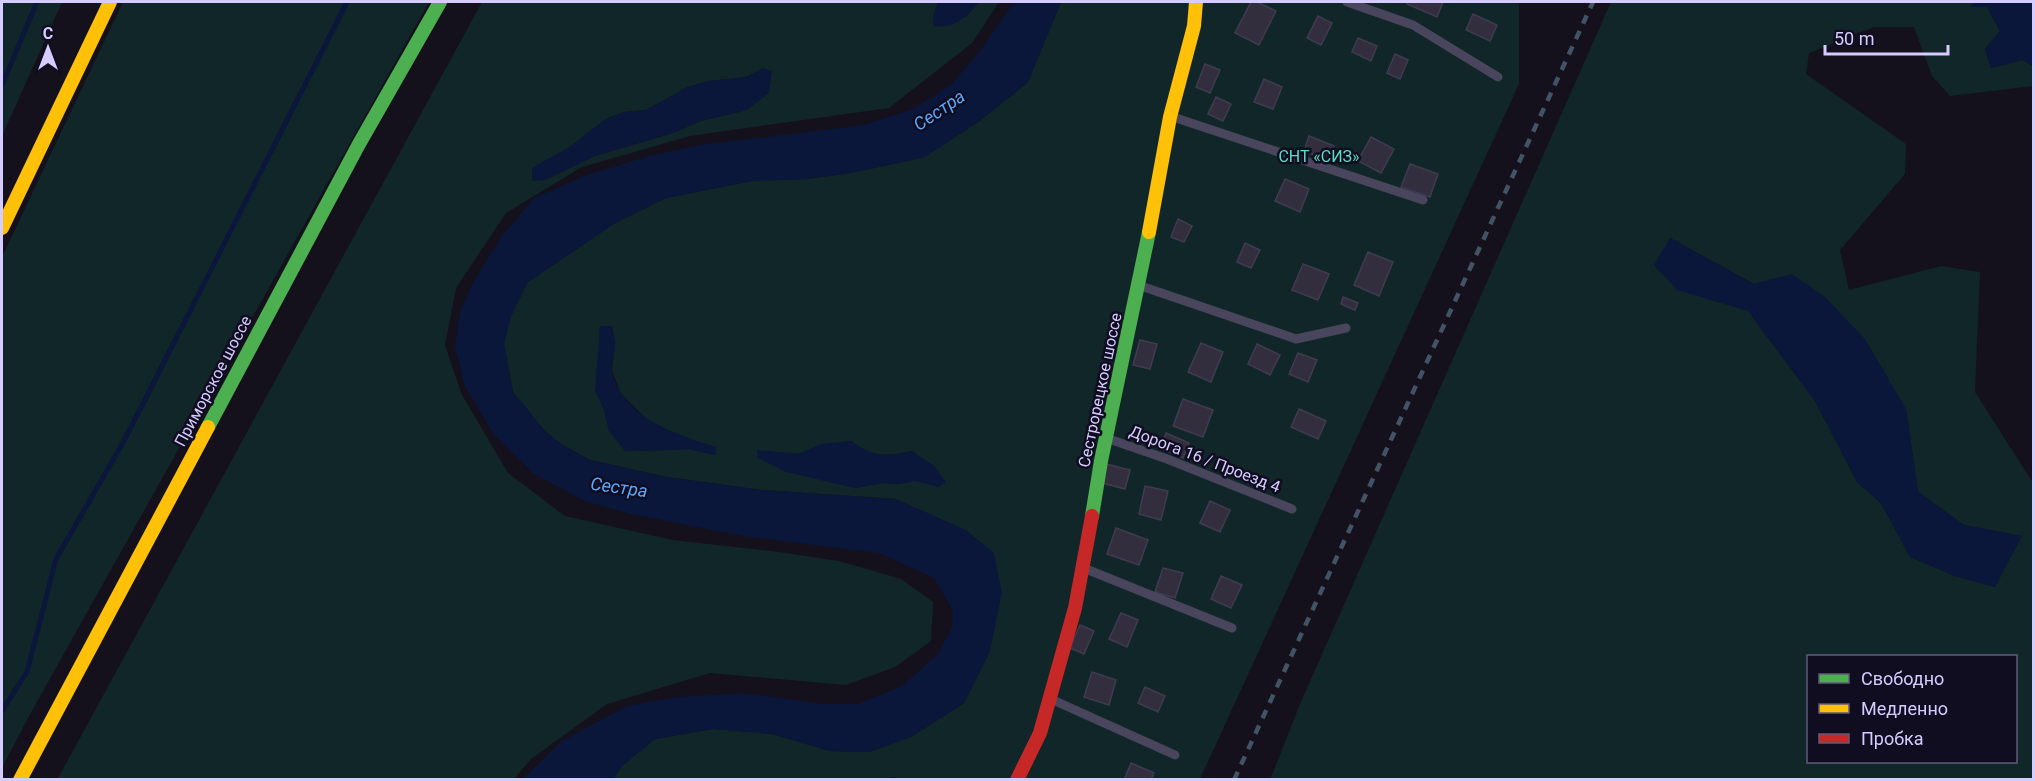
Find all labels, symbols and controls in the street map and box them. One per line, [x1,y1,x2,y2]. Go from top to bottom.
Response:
north arrow [18,18,78,78]
scale bar [1825,18,1948,56]
text: С [43,24,53,43]
text: 50 m [1834,28,1874,49]
water label: Сестра [909,85,969,135]
park label: СНТ «СИЗ» [1278,147,1360,166]
street label: Сестрорецкое шоссе [1074,311,1126,469]
street label: Приморское шоссе [170,312,256,450]
street label: Дорога 16 / Проезд 4 [1127,421,1283,497]
water label: Сестра [589,473,649,501]
legend [1807,655,2017,763]
text: Свободно [1861,668,1944,689]
text: Медленно [1861,698,1948,719]
text: Пробка [1861,728,1924,749]

